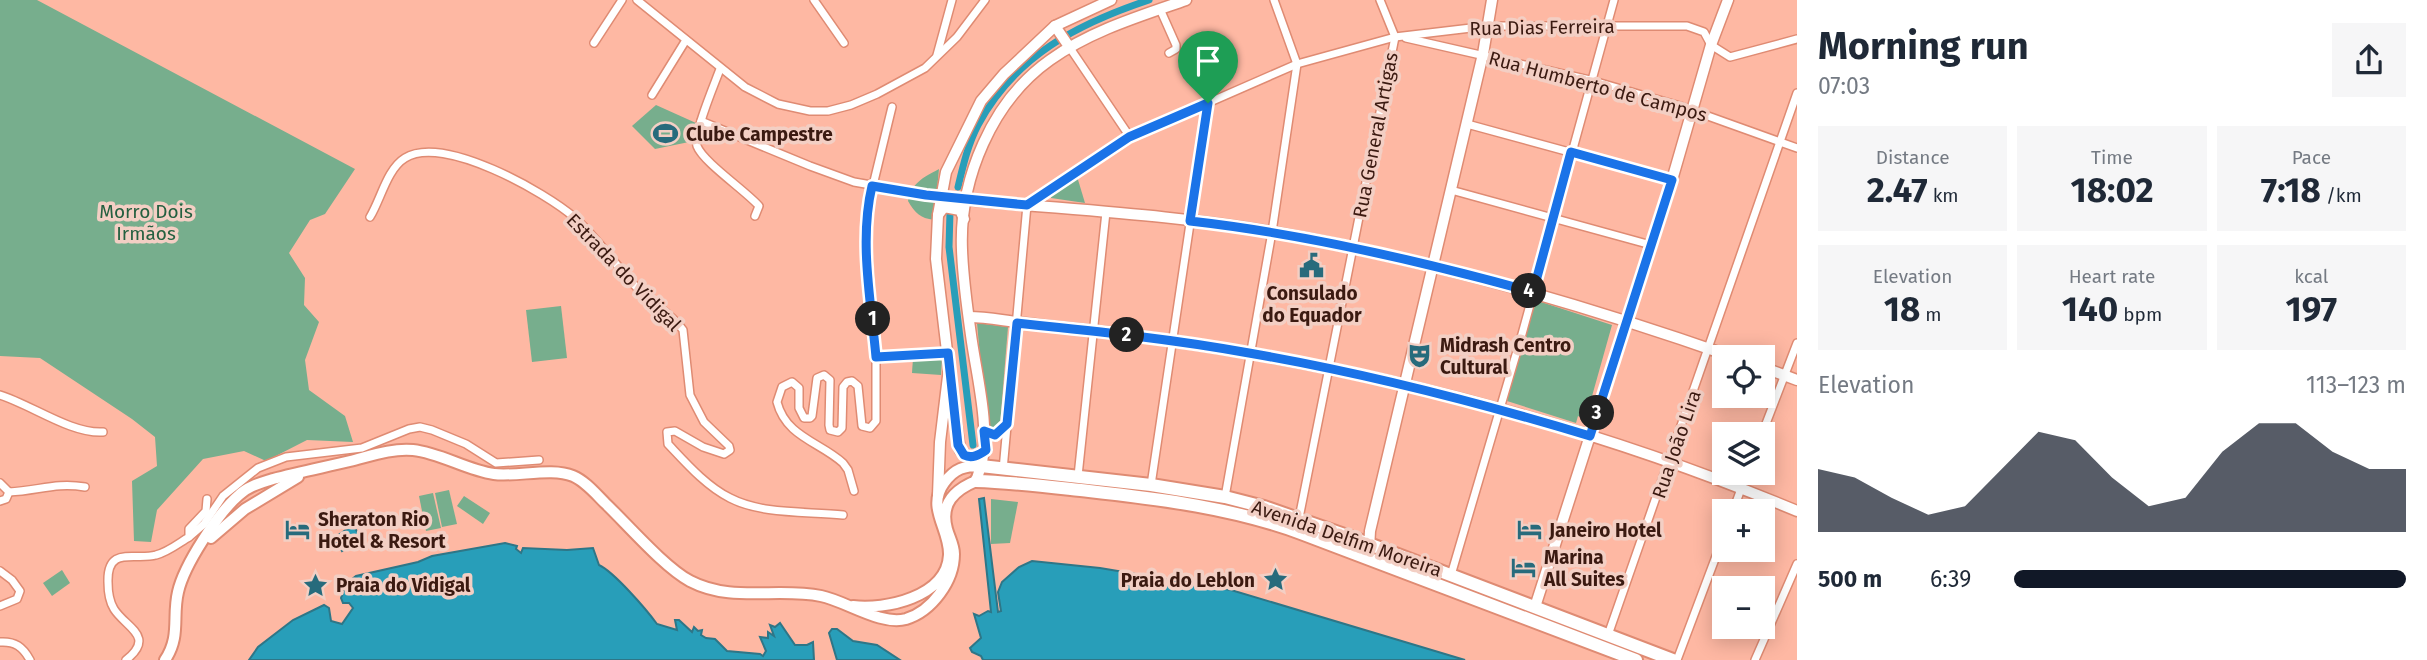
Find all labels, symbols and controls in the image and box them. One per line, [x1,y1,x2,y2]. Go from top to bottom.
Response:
street label: Rua Dias Ferreira [1469,15,1615,40]
text: Morning run [1818,23,2029,69]
button: share [2332,23,2406,97]
pin [1178,31,1238,103]
icon: arrive [1189,42,1227,80]
street label: Rua Humberto de Campos [1486,46,1710,127]
street label: Rua General Artigas [1348,50,1403,220]
text: 07:03 [1818,72,1870,100]
sports icon: Clube Campestre [652,120,680,148]
place label: Clube Campestre [686,123,833,146]
text: Distance [1876,146,1950,169]
text: Time [2091,146,2133,169]
text: Pace [2292,146,2331,169]
text: 2.47 [1867,169,1928,211]
text: 18:02 [2070,169,2154,211]
text: 7:18 [2261,169,2321,211]
text: km [1928,184,1959,207]
text: /km [2321,184,2362,207]
park label: Morro Dois Irmãos [99,200,193,245]
street label: Estrada do Vidigal [562,209,686,336]
public building icon: Consulado do Equador [1298,251,1326,279]
text: Elevation [1873,265,1952,288]
text: Heart rate [2069,265,2155,288]
text: kcal [2294,265,2328,288]
pin: 4 [1512,274,1546,308]
text: 4 [1523,279,1534,302]
place label: Consulado do Equador [1262,282,1362,327]
text: 18 [1884,288,1920,330]
text: 140 [2062,288,2118,330]
text: 197 [2285,288,2337,330]
pin: 1 [856,302,890,336]
text: m [1920,303,1942,326]
text: bpm [2118,303,2162,326]
text: 1 [868,307,877,330]
pin: 2 [1110,318,1144,352]
text: 2 [1122,323,1131,346]
place label: Midrash Centro Cultural [1440,334,1571,379]
theatre icon: Midrash Centro Cultural [1406,342,1434,370]
map controls [1712,345,1775,639]
button: locate [1712,345,1775,408]
text: Elevation [1818,371,1914,399]
text: 113–123 m [2306,371,2406,399]
street label: Rua João Lira [1647,387,1706,501]
pin: 3 [1580,396,1614,430]
text: 3 [1592,401,1601,424]
button: layers [1712,422,1775,485]
street label: Avenida Delfim Moreira [1249,495,1445,582]
button: + [1712,499,1775,562]
place label: Sheraton Rio Hotel & Resort [318,508,446,553]
hotel icon: Sheraton Rio Hotel & Resort [284,516,312,544]
hotel icon: Janeiro Hotel [1515,516,1543,544]
place label: Janeiro Hotel [1548,519,1662,542]
place label: Marina All Suites [1543,546,1625,591]
hotel icon: Marina All Suites [1510,554,1538,582]
text: 500 m [1818,565,1882,593]
text: 6:39 [1930,565,1971,593]
place icon: Praia do Leblon [1261,566,1289,594]
place label: Praia do Leblon [1121,569,1255,592]
place icon: Praia do Vidigal [302,571,330,599]
place label: Praia do Vidigal [336,574,471,597]
button: − [1712,576,1775,639]

